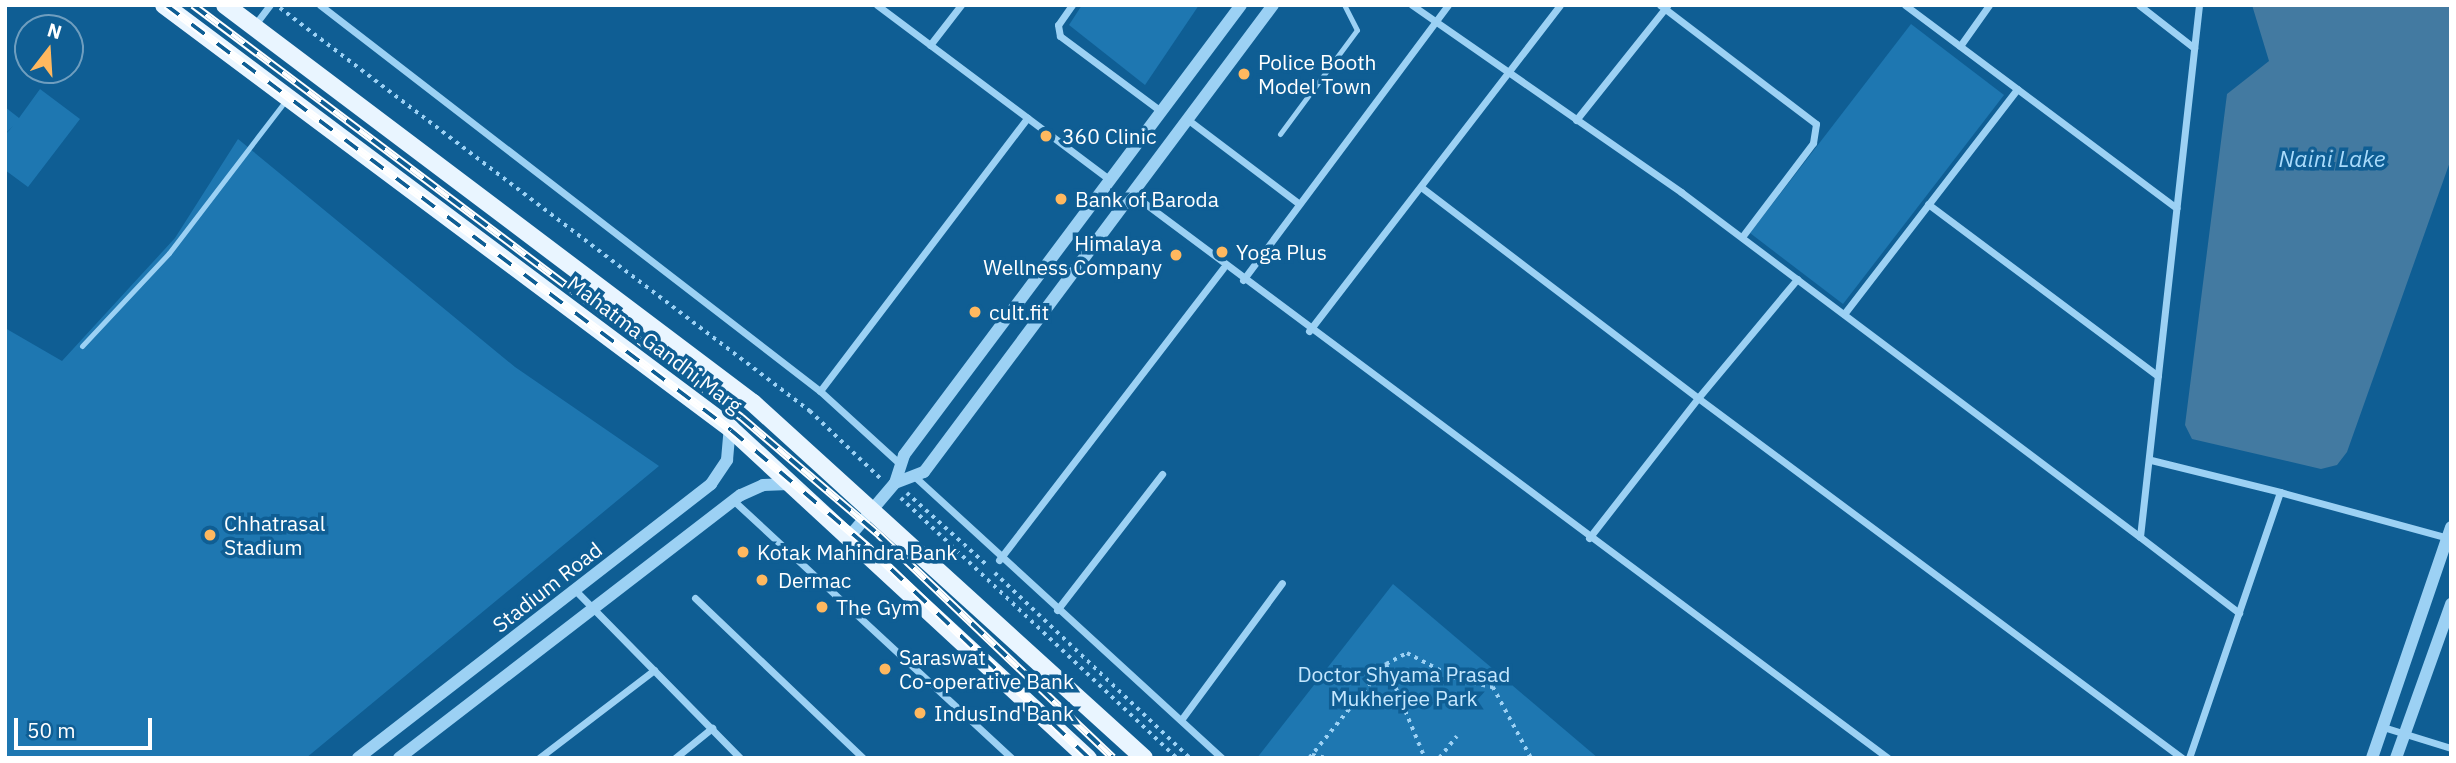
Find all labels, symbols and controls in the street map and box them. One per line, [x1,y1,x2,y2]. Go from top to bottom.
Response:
north arrow [14,14,84,84]
text: N [44,17,65,44]
place label: Police Booth Model Town [1258,49,1376,99]
marker: Police Booth Model Town [1236,66,1252,82]
place label: 360 Clinic [1062,123,1156,149]
marker: 360 Clinic [1036,126,1056,146]
water label: Naini Lake [2278,144,2386,172]
place label: Bank of Baroda [1075,186,1219,212]
marker: Bank of Baroda [1053,191,1069,207]
place label: Himalaya Wellness Company [983,230,1162,280]
place label: Yoga Plus [1236,239,1327,265]
marker: Yoga Plus [1214,244,1230,260]
marker: Himalaya Wellness Company [1168,247,1184,263]
street label: Mahatma Gandhi Marg [563,270,747,418]
place label: cult.fit [989,299,1049,325]
marker: cult.fit [967,304,983,320]
place label: Chhatrasal Stadium [224,510,325,560]
marker: Chhatrasal Stadium [202,527,218,543]
street label: Stadium Road [487,537,607,637]
place label: Kotak Mahindra Bank [757,539,957,565]
marker: Kotak Mahindra Bank [735,544,751,560]
place label: Dermac [778,567,851,593]
marker: Dermac [752,570,772,590]
place label: The Gym [836,594,920,620]
marker: The Gym [814,599,830,615]
place label: Saraswat Co-operative Bank [899,644,1074,694]
marker: Saraswat Co-operative Bank [877,661,893,677]
park label: Doctor Shyama Prasad Mukherjee Park [1298,661,1510,711]
place label: IndusInd Bank [934,700,1074,726]
scale bar [18,704,156,748]
marker: IndusInd Bank [912,705,928,721]
text: 50 m [27,716,76,744]

